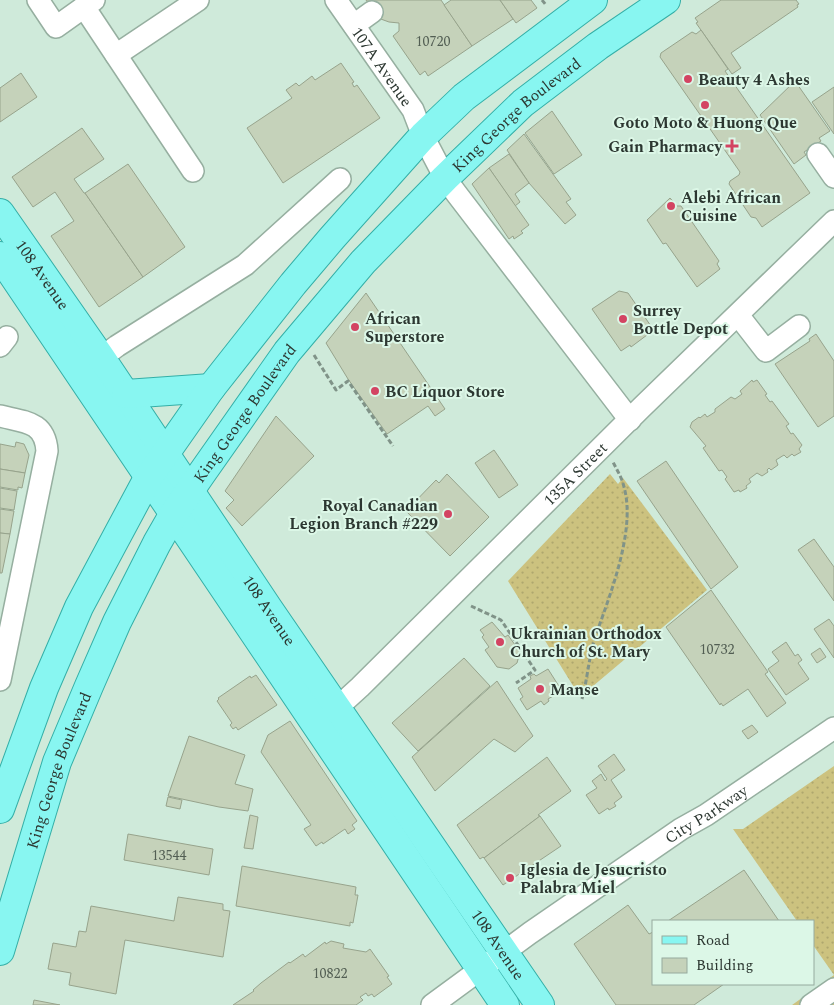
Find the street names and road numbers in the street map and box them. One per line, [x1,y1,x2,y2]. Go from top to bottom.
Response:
street label: 107A Avenue [345,22,418,112]
street label: King George Boulevard [447,52,587,179]
street label: 108 Avenue [9,235,75,315]
street label: King George Boulevard [188,339,302,488]
street label: 135A Street [538,437,614,512]
street label: 108 Avenue [236,570,301,651]
street label: King George Boulevard [20,688,98,852]
street label: City Parkway [660,778,754,850]
street label: 108 Avenue [465,905,530,985]

